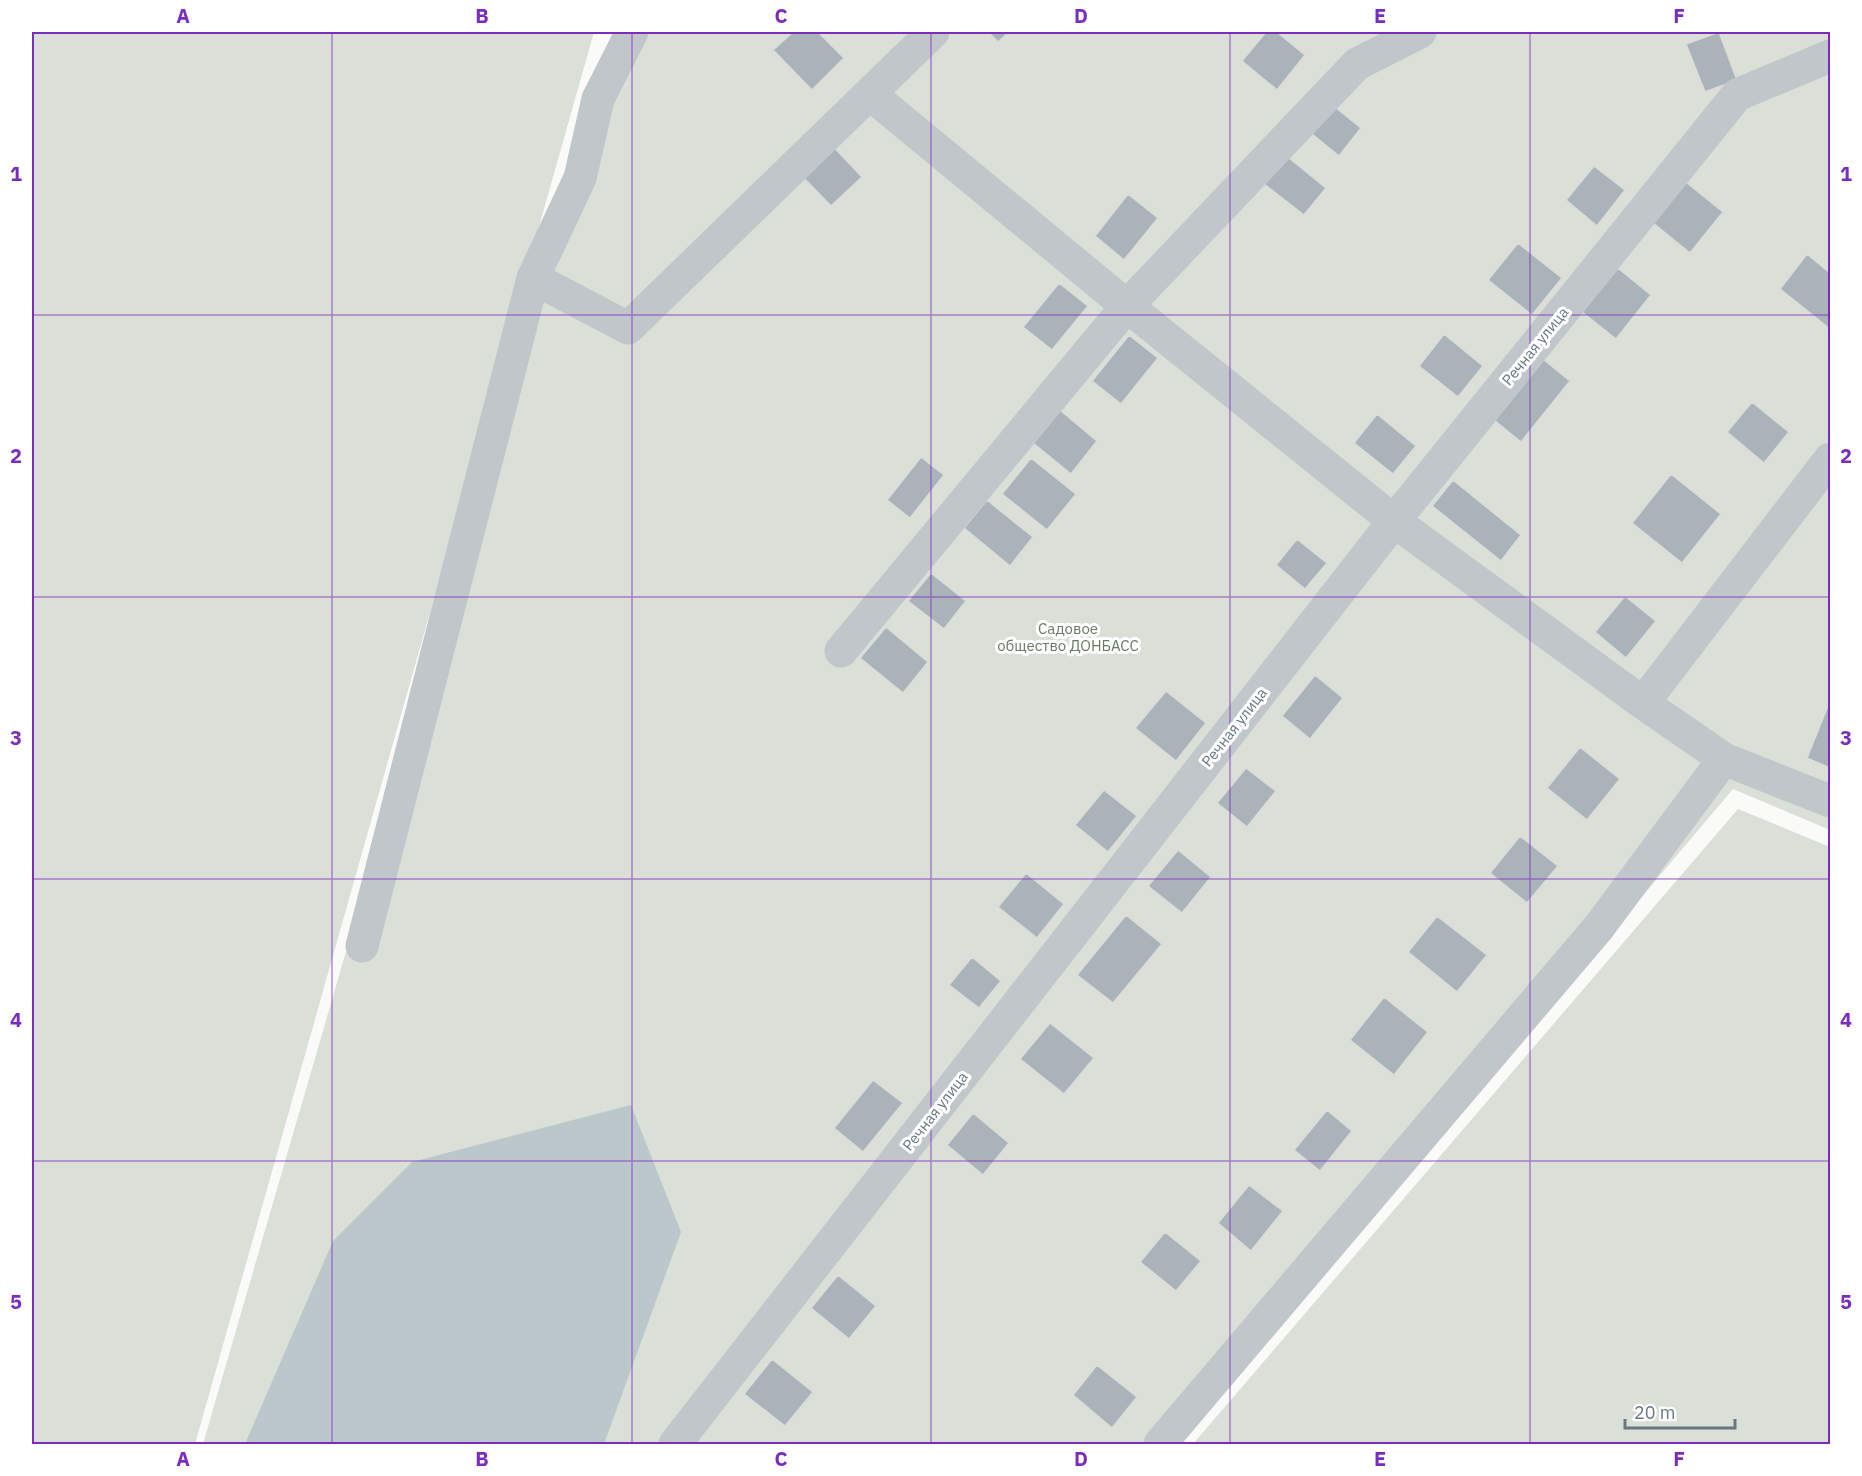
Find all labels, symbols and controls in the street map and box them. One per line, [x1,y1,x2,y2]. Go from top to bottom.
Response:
text: A [176,2,190,29]
text: B [475,2,489,29]
text: C [774,2,788,29]
text: D [1074,2,1088,29]
text: E [1374,2,1386,29]
text: F [1673,2,1685,29]
text: 1 [10,160,22,187]
text: 1 [1840,160,1852,187]
street label: Речная улица [1498,303,1572,389]
text: 2 [10,442,22,469]
text: 2 [1840,442,1852,469]
park label: Садовое общество ДОНБАСС [997,619,1139,655]
street label: Речная улица [1197,684,1271,770]
text: 3 [10,724,22,751]
text: 3 [1840,724,1852,751]
text: 4 [10,1006,22,1033]
text: 4 [1840,1006,1852,1033]
street label: Речная улица [898,1068,972,1154]
text: 5 [10,1288,22,1315]
text: 5 [1840,1288,1852,1315]
scale bar [1625,1392,1734,1430]
text: 20 m [1634,1401,1676,1424]
text: A [176,1445,190,1472]
text: B [475,1445,489,1472]
text: C [774,1445,788,1472]
text: D [1074,1445,1088,1472]
text: E [1374,1445,1386,1472]
text: F [1673,1445,1685,1472]

